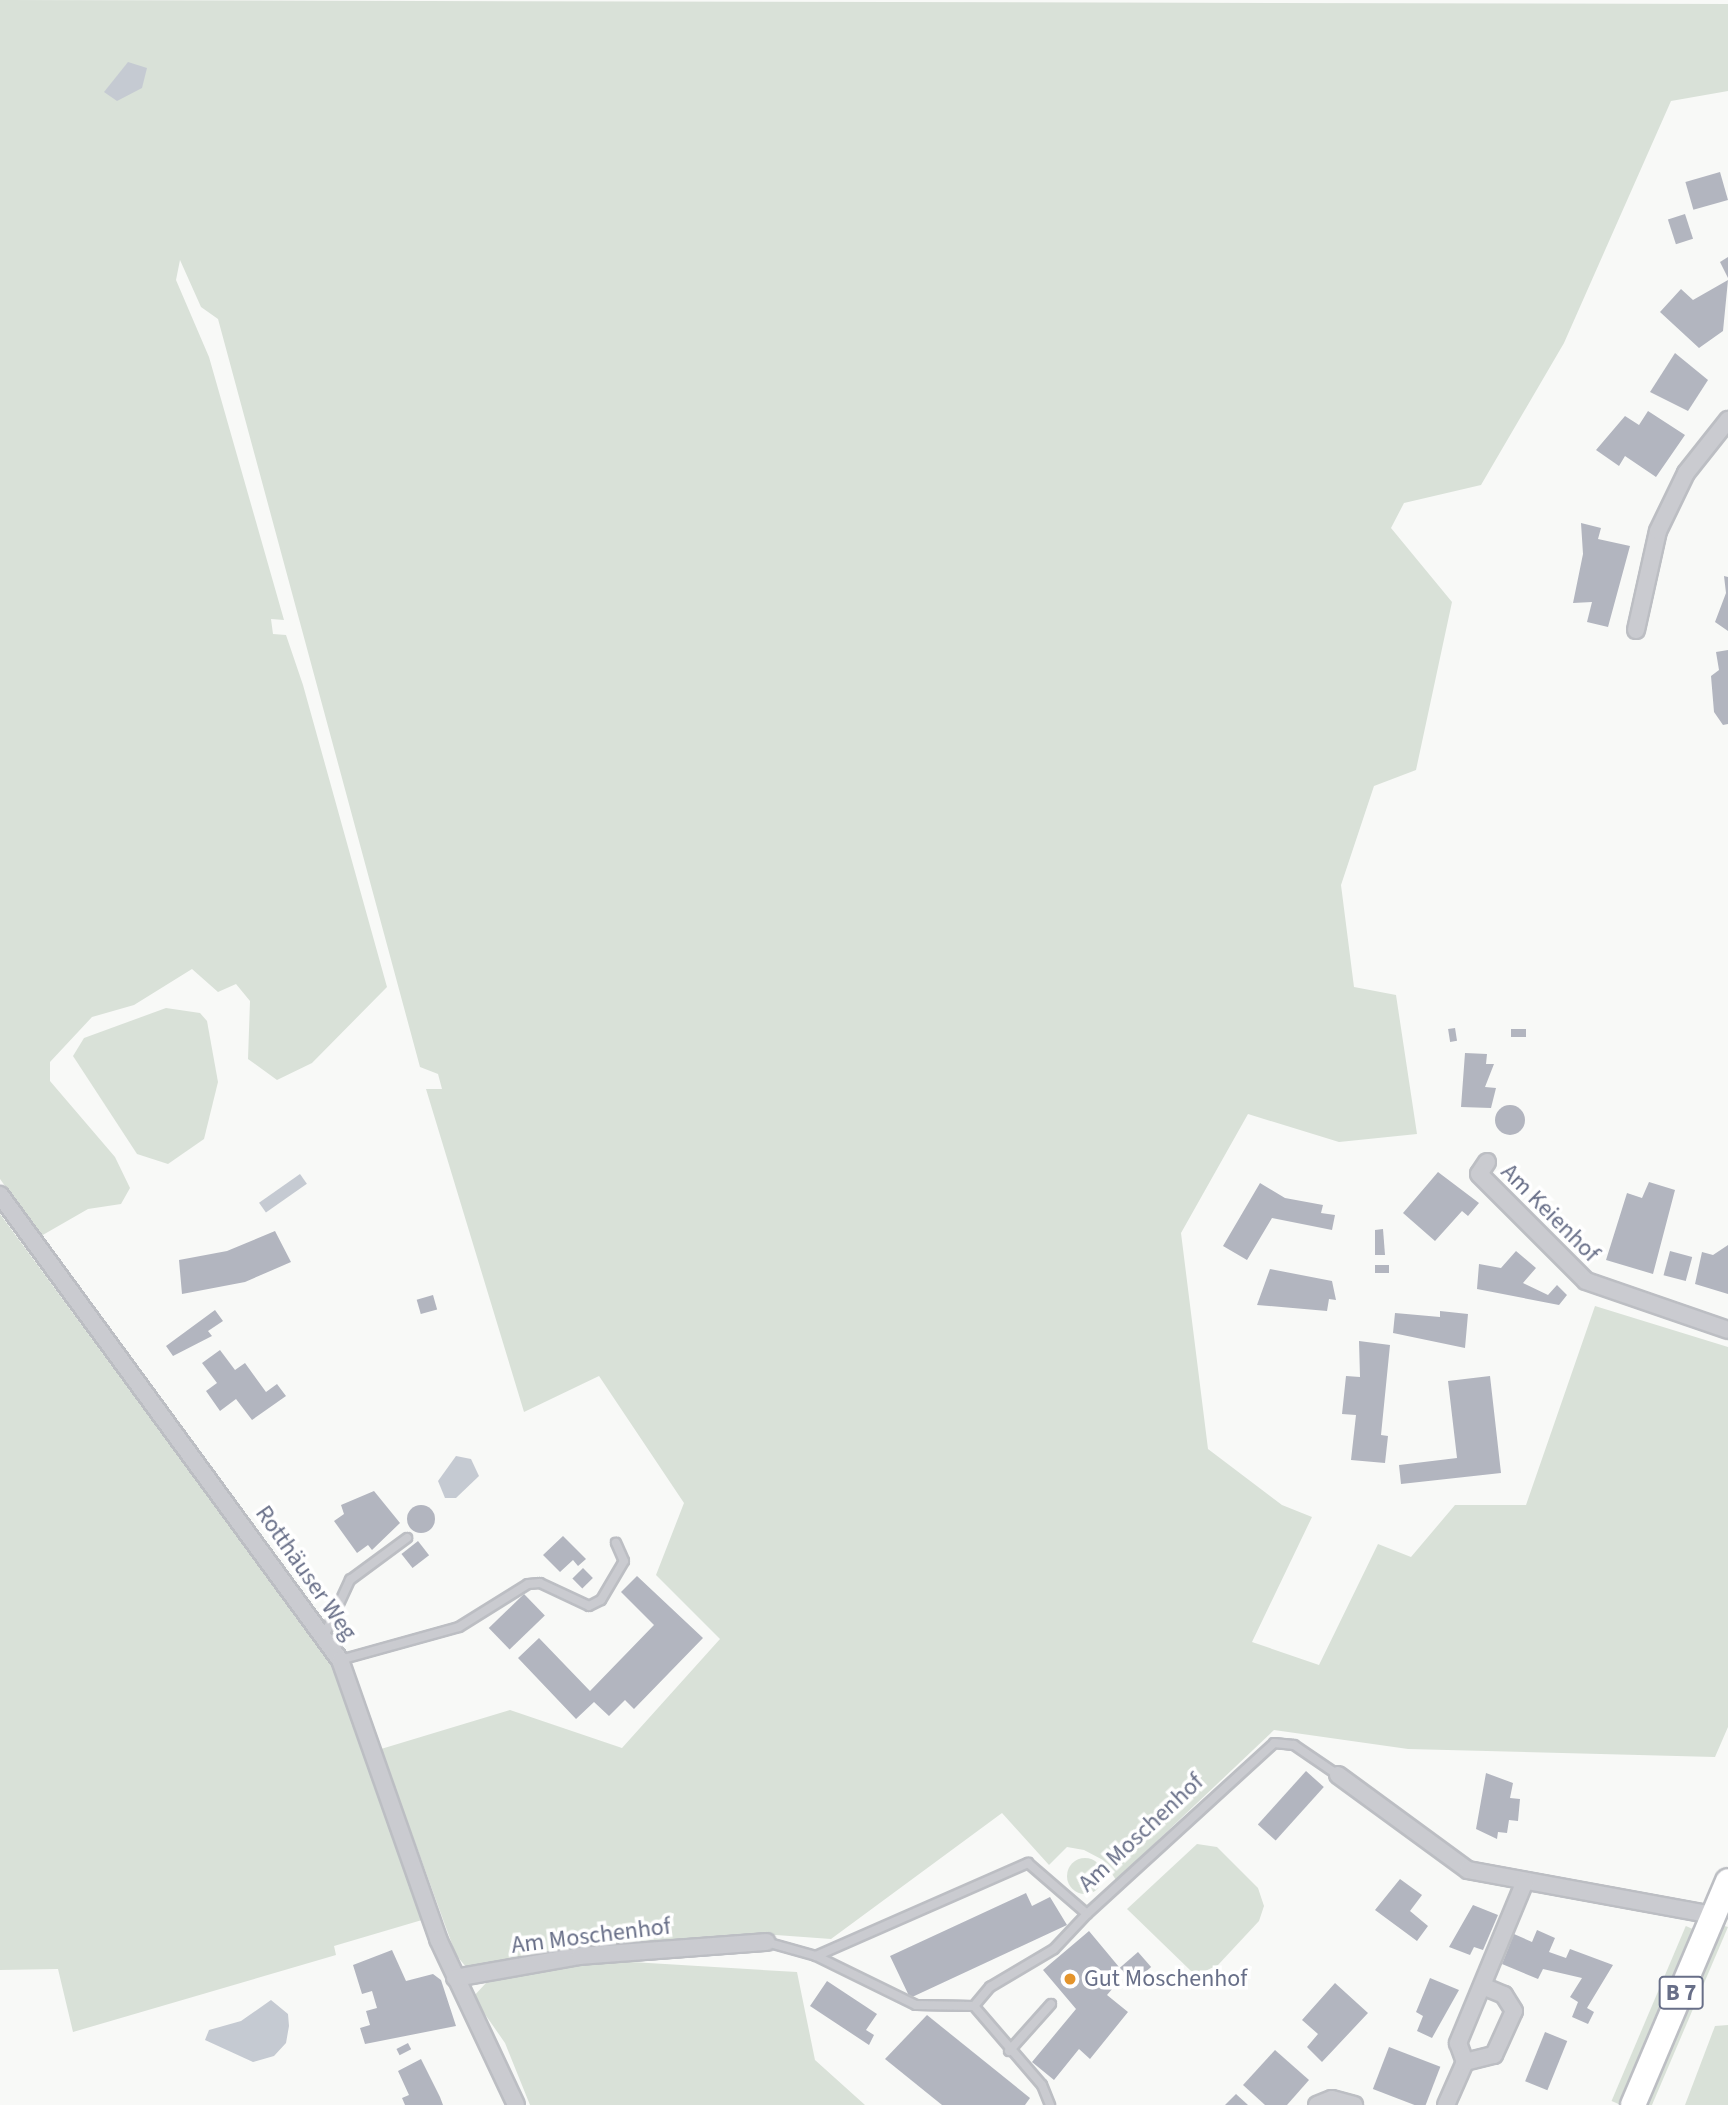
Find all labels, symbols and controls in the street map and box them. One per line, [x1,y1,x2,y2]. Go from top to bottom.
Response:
street label: Am Keienhof [1495,1158,1605,1268]
street label: Rotthäuser Weg [249,1500,363,1646]
street label: Am Moschenhof [1073,1768,1209,1898]
street label: Am Moschenhof [510,1912,672,1960]
place label: Gut Moschenhof [1084,1965,1247,1993]
marker: Gut Moschenhof [1062,1971,1078,1987]
road number: B 7 [1658,1974,1704,2012]

